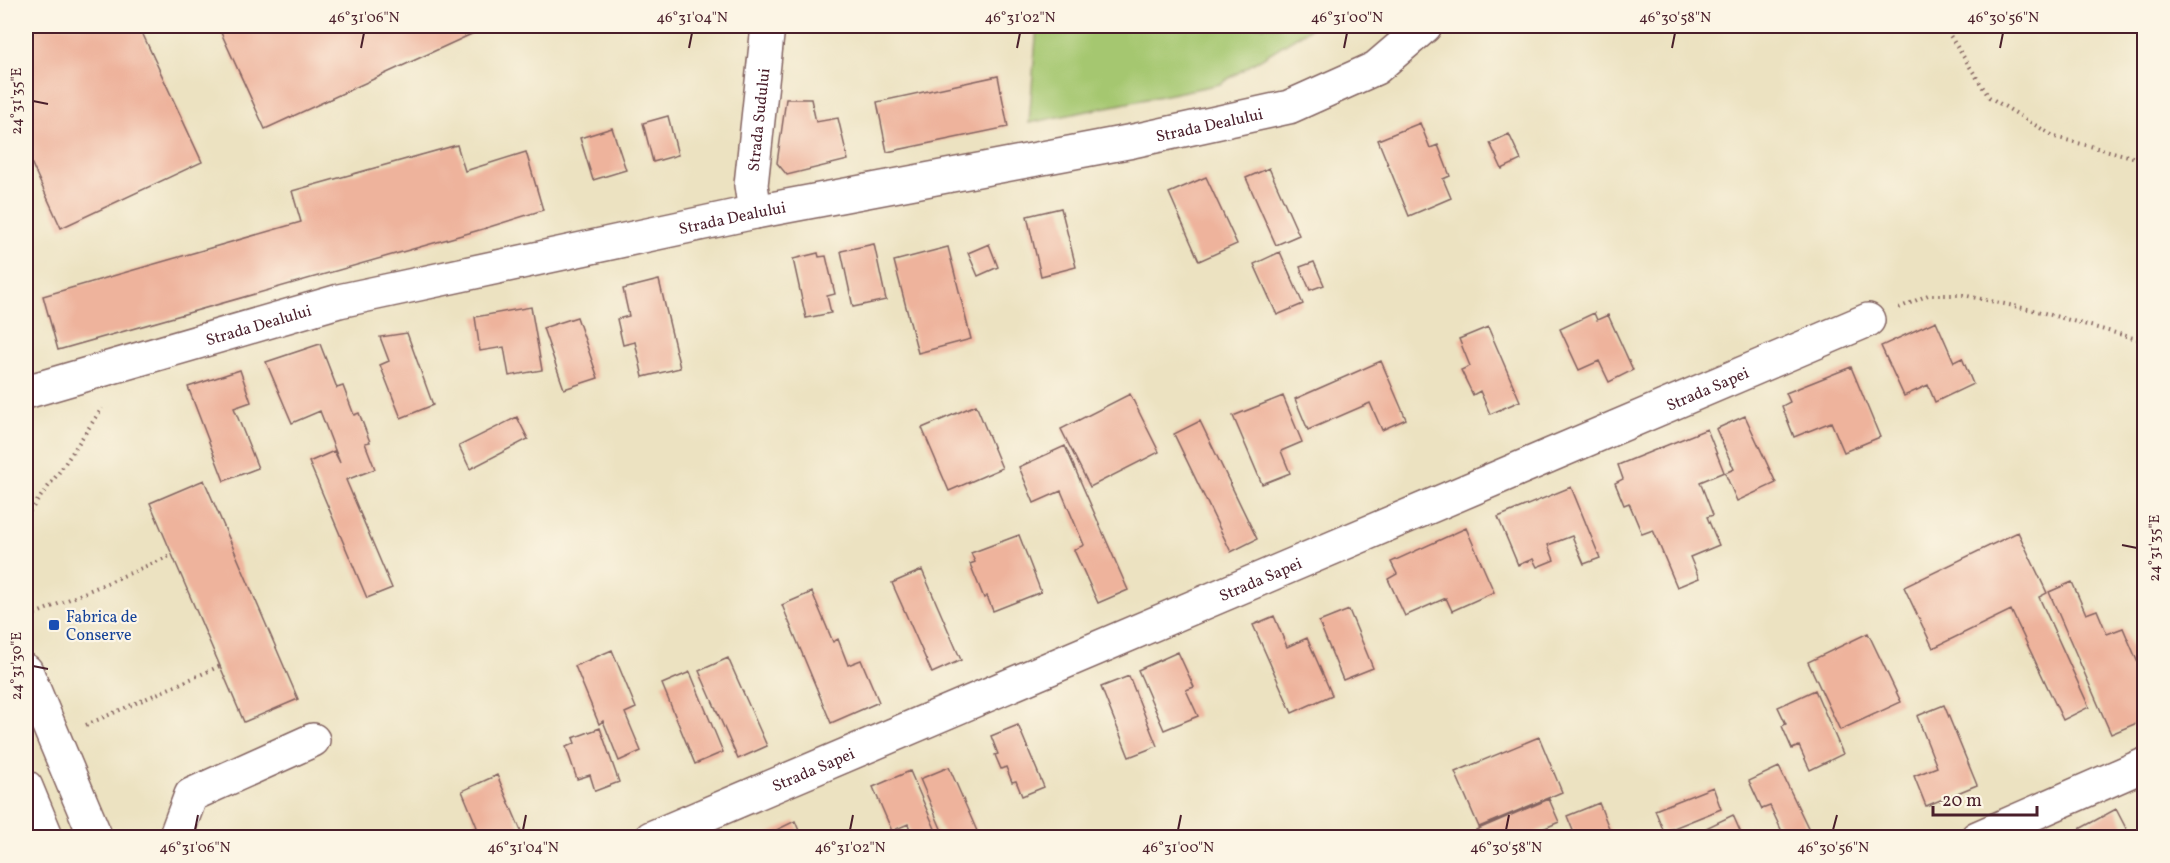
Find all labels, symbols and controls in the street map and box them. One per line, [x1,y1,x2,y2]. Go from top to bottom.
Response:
text: 46°31'06"N [328,8,400,29]
text: 46°31'04"N [656,8,728,29]
text: 46°31'02"N [984,8,1056,29]
text: 46°31'00"N [1311,8,1383,29]
text: 46°30'58"N [1639,8,1711,29]
text: 46°30'56"N [1967,8,2039,29]
text: 24°31'35"E [7,67,28,135]
street label: Strada Sudului [744,67,776,173]
street label: Strada Dealului [1154,104,1265,149]
street label: Strada Dealului [677,197,788,241]
street label: Strada Dealului [203,301,315,352]
street label: Strada Sapei [1663,363,1753,418]
text: 24°31'35"E [2145,514,2166,582]
street label: Strada Sapei [1216,553,1306,608]
place label: Fabrica de Conserve [66,607,137,647]
marker: Fabrica de Conserve [47,618,61,632]
text: 24°31'30"E [7,632,28,700]
street label: Strada Sapei [769,744,859,798]
scale bar [1933,779,2036,817]
text: 20 m [1942,789,1982,814]
text: 46°31'06"N [159,838,231,859]
text: 46°31'04"N [487,838,559,859]
text: 46°31'02"N [814,838,886,859]
text: 46°31'00"N [1142,838,1214,859]
text: 46°30'58"N [1470,838,1542,859]
text: 46°30'56"N [1797,838,1869,859]

